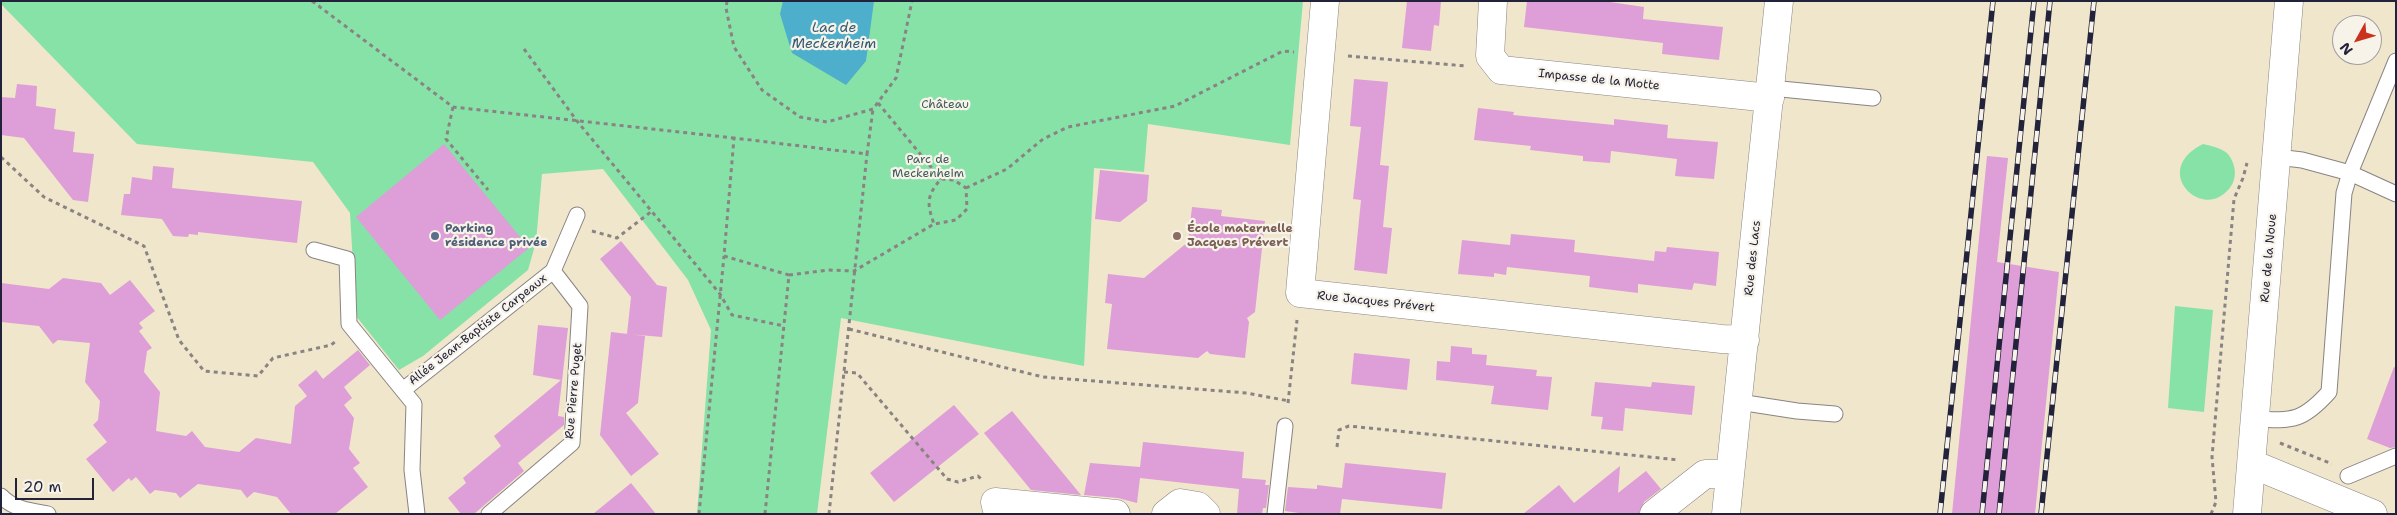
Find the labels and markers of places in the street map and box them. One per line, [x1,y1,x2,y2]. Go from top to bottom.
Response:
place label: Parking résidence privée [445,222,547,250]
place label: École maternelle Jacques Prévert [1187,222,1293,250]
marker: Parking résidence privée [429,230,441,242]
marker: École maternelle Jacques Prévert [1171,230,1183,242]

